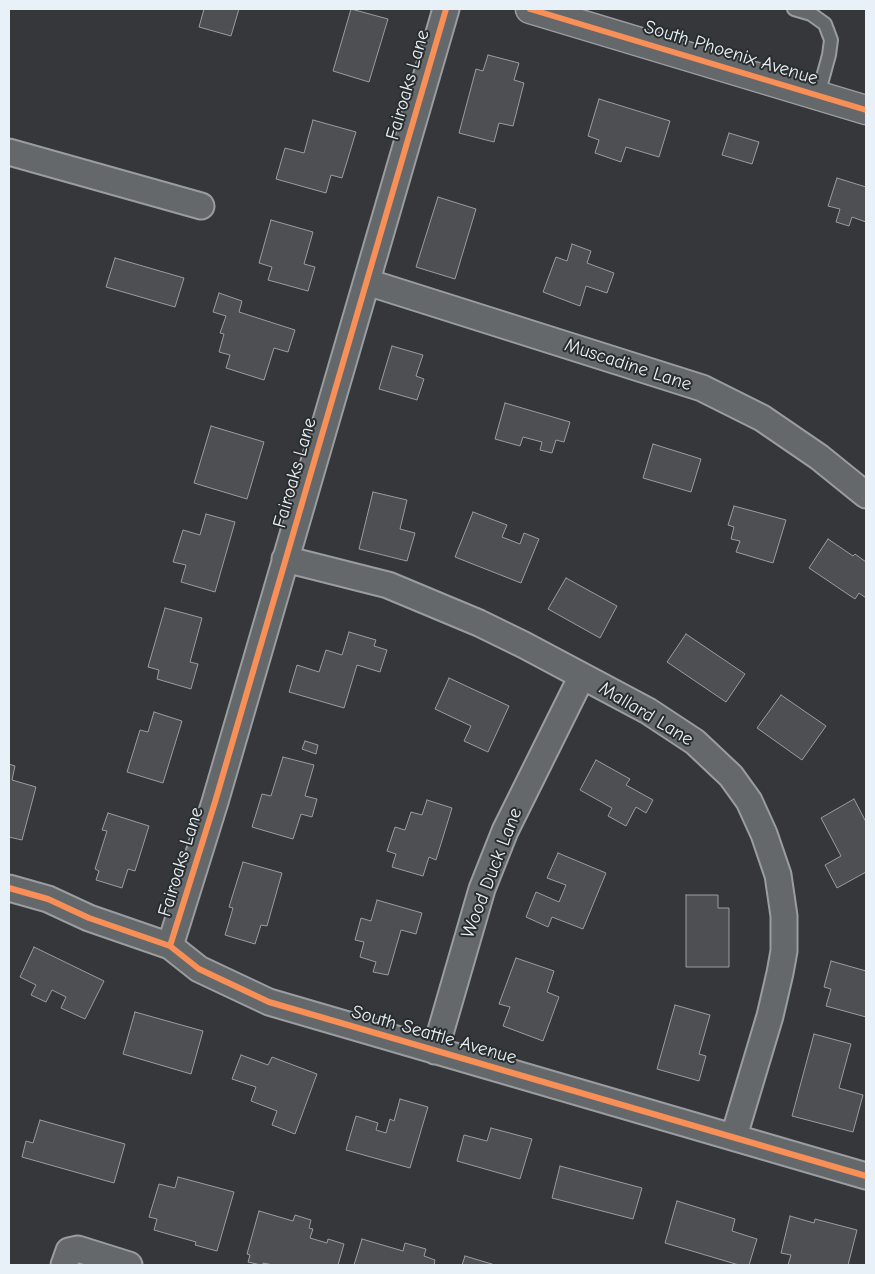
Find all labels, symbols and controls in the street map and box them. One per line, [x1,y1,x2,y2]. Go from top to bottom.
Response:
street label: South Phoenix Avenue [641,16,821,90]
street label: Fairoaks Lane [381,27,435,143]
street label: Muscadine Lane [562,334,694,396]
street label: Fairoaks Lane [268,415,322,531]
street label: Mallard Lane [595,677,697,751]
street label: Fairoaks Lane [154,804,208,920]
street label: Wood Duck Lane [457,805,527,941]
street label: South Seattle Avenue [349,1001,519,1069]

